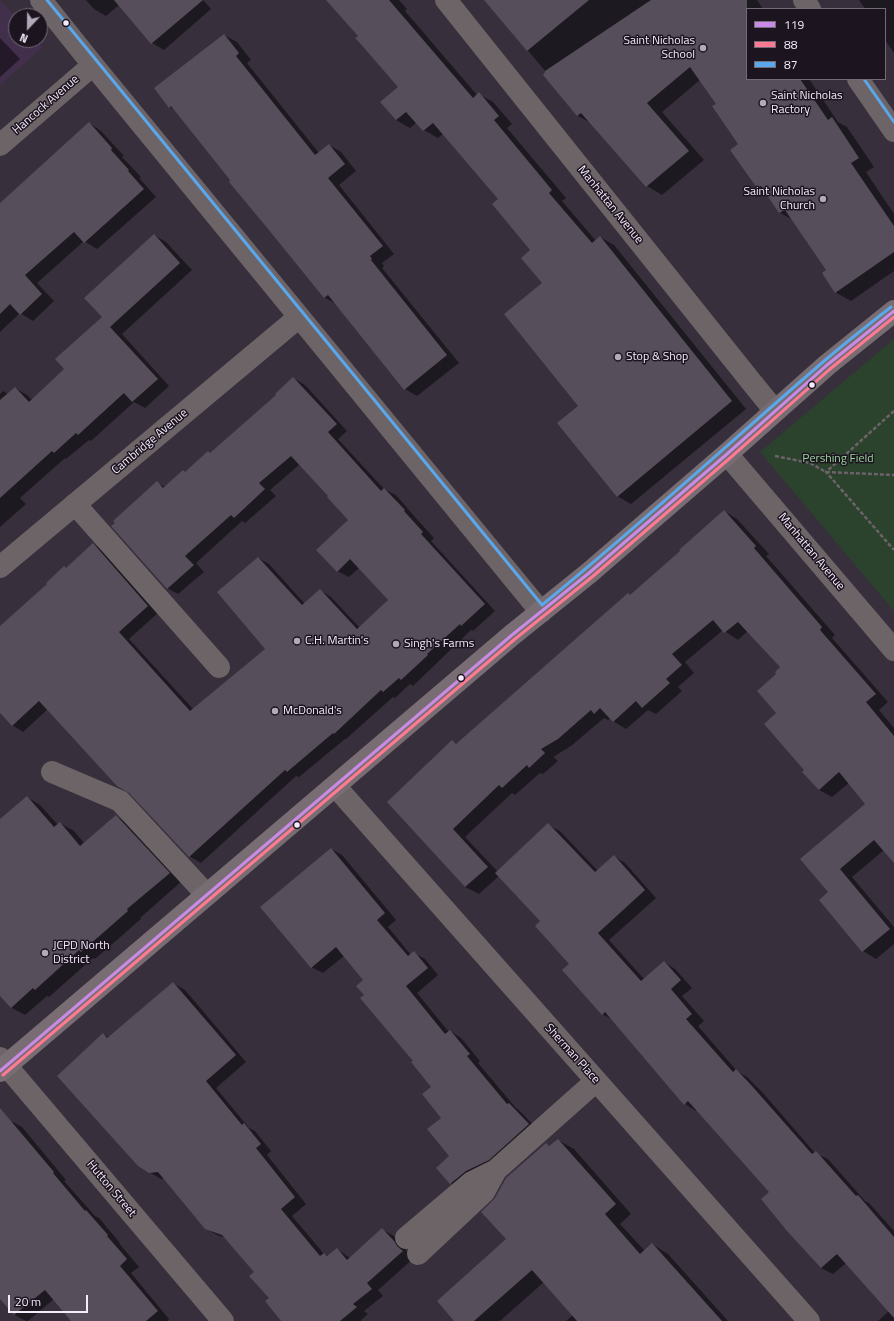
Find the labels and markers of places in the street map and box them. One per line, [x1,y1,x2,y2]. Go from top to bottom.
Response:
unlabelled marker [61,18,71,28]
place label: Saint Nicholas School [623,34,695,62]
marker: Saint Nicholas School [698,43,708,53]
place label: Saint Nicholas Ractory [771,89,843,117]
marker: Saint Nicholas Ractory [758,98,768,108]
place label: Saint Nicholas Church [743,185,815,213]
marker: Saint Nicholas Church [818,194,828,204]
place label: Stop & Shop [626,350,688,364]
marker: Stop & Shop [613,352,623,362]
unlabelled marker [807,380,817,390]
place label: C.H. Martin's [305,634,369,648]
marker: C.H. Martin's [292,636,302,646]
place label: Singh's Farms [404,637,474,651]
marker: Singh's Farms [391,639,401,649]
unlabelled marker [456,673,466,683]
place label: McDonald's [283,704,342,718]
marker: McDonald's [270,706,280,716]
unlabelled marker [292,820,302,830]
place label: JCPD North District [53,939,110,967]
marker: JCPD North District [40,948,50,958]

